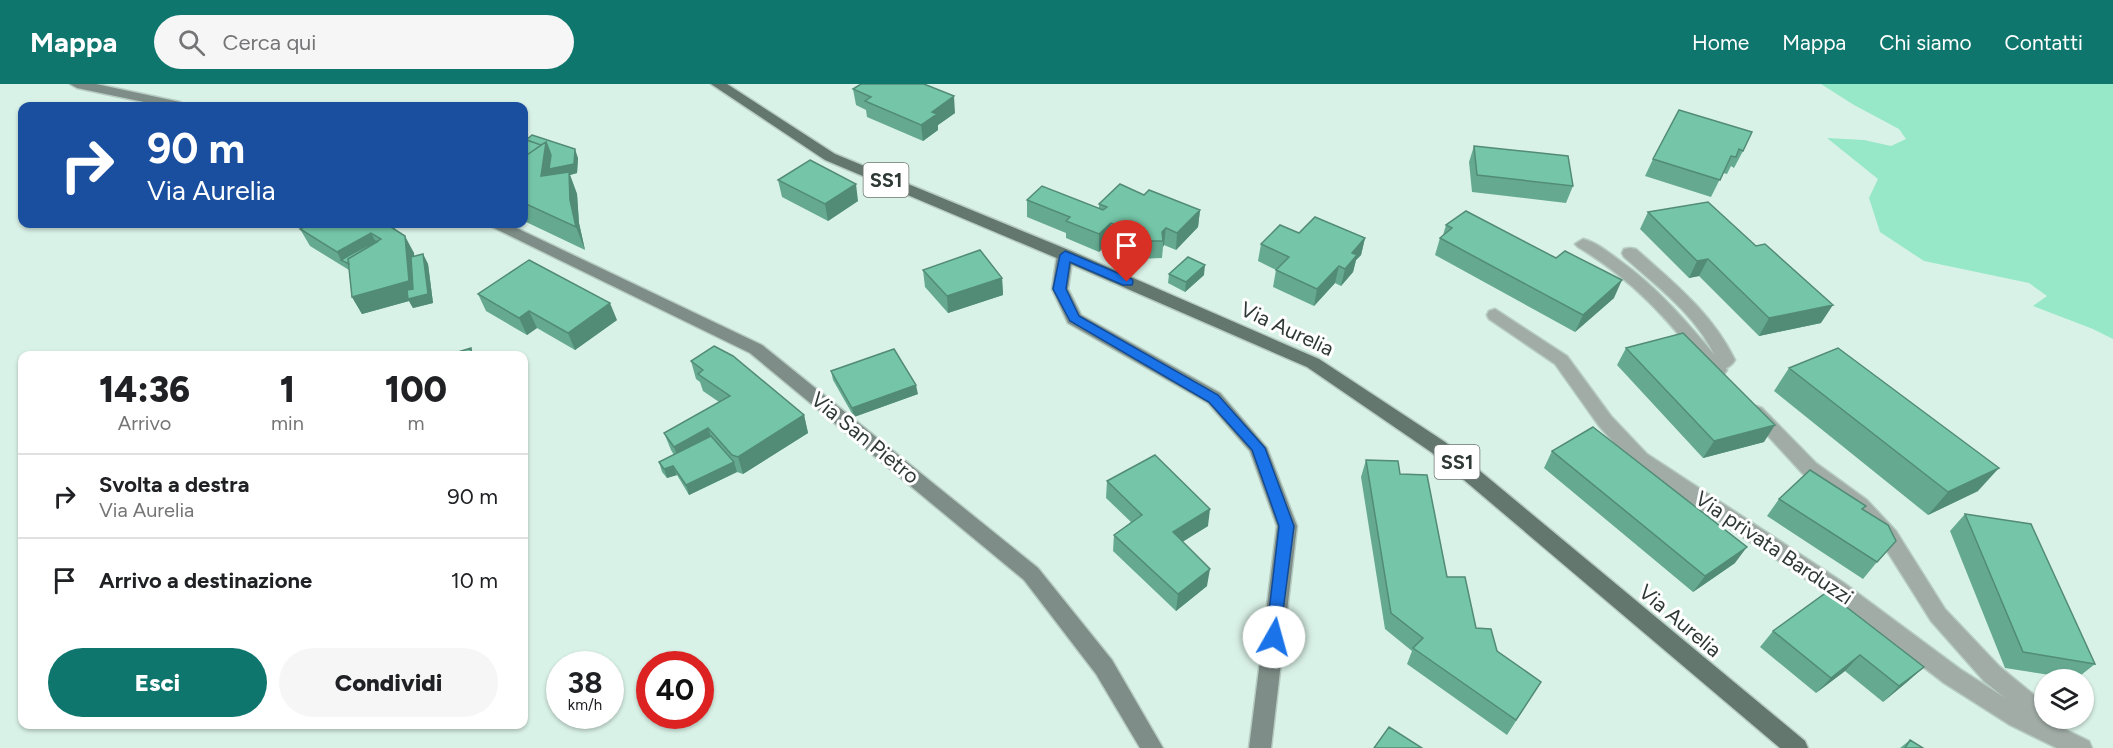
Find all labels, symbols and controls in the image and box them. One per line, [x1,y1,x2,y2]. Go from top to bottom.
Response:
search box [154,15,574,69]
text: Mappa [30,25,118,59]
icon: search [175,26,208,59]
text: Cerca qui [223,29,316,56]
text: Home [1692,30,1749,55]
text: Mappa [1782,30,1846,55]
text: Chi siamo [1879,30,1972,55]
text: Contatti [2005,30,2083,55]
text: 90 m [147,123,245,174]
icon: right [48,126,126,204]
road number: SS1 [864,163,908,197]
text: Via Aurelia [147,174,276,207]
pin [1101,220,1152,282]
icon: arrive [1110,229,1143,262]
street label: Via Aurelia [1237,296,1338,361]
text: 14:36 [99,368,190,411]
text: 1 [280,368,295,411]
text: 100 [385,368,447,411]
street label: Via San Pietro [806,387,924,489]
text: Arrivo [118,411,171,435]
text: min [271,411,304,435]
text: m [407,411,424,435]
road number: SS1 [1434,445,1480,479]
text: Svolta a destra [99,471,249,498]
icon: right [48,480,81,513]
text: 90 m [447,483,498,510]
street label: Via privata Barduzzi [1691,485,1858,610]
text: Via Aurelia [99,498,194,522]
icon: arrive [48,564,81,597]
text: Arrivo a destinazione [99,567,312,594]
text: 10 m [451,567,498,594]
street label: Via Aurelia [1634,579,1727,662]
position arrow [1242,605,1306,669]
button: Esci [48,648,267,717]
button: Condividi [279,648,498,717]
speed limit sign: 40 [636,651,714,729]
text: 38 [567,664,603,701]
map controls [2034,669,2094,729]
button: layers [2034,669,2094,729]
text: km/h [568,696,602,714]

